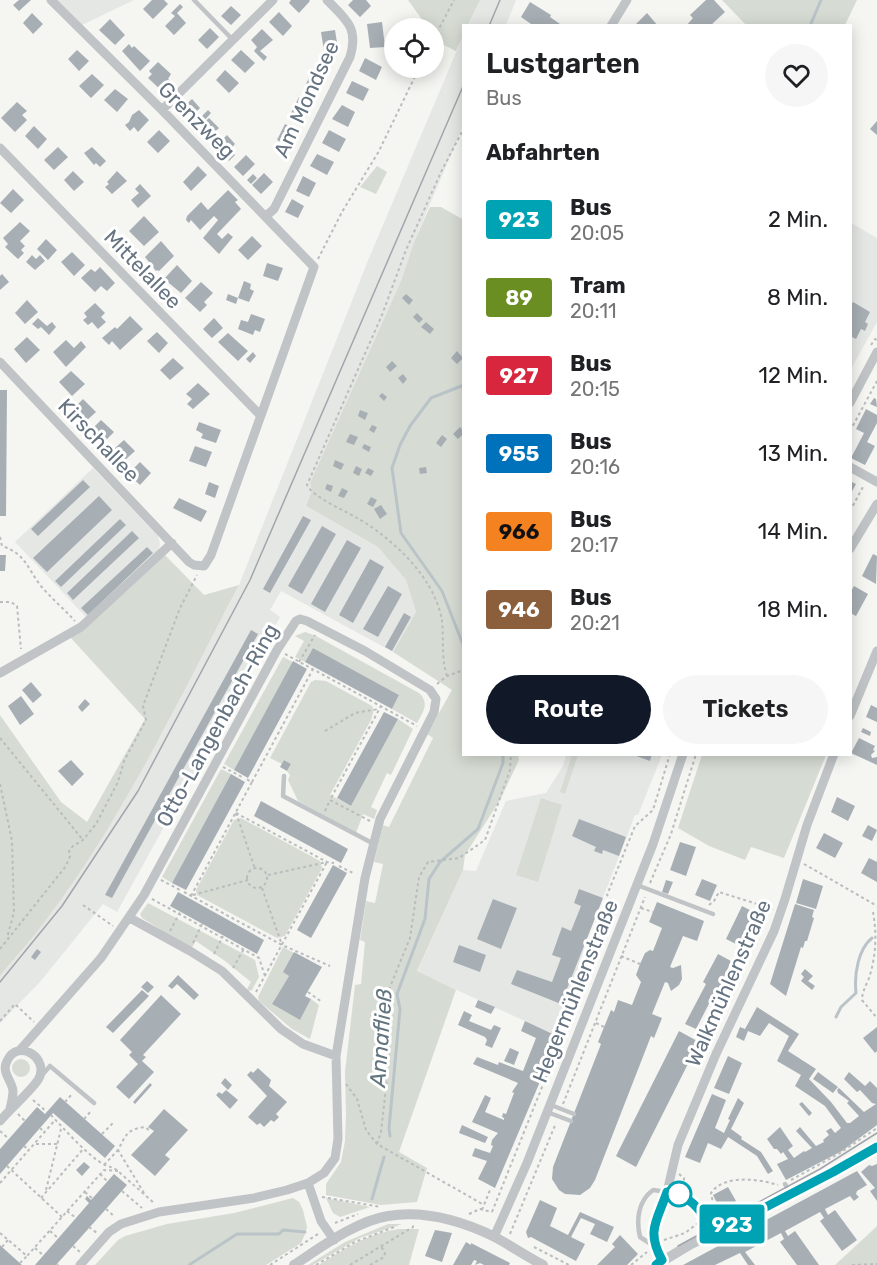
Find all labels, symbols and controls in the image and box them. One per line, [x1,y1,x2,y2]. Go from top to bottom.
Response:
map controls [384,18,444,78]
button: locate [384,18,444,78]
street label: Am Mondsee [268,37,344,161]
button: heart [765,44,828,107]
text: Lustgarten [486,47,640,80]
street label: Grenzweg [153,76,241,164]
text: Bus [486,86,522,110]
text: Abfahrten [486,139,600,166]
text: Bus [570,194,612,221]
text: 2 Min. [768,206,828,233]
text: 923 [499,207,539,232]
text: 20:05 [570,221,624,245]
street label: Mittelallee [99,224,187,314]
text: Tram [570,272,626,299]
text: 8 Min. [767,284,828,311]
text: 89 [505,285,533,310]
text: 20:11 [570,299,617,323]
text: Bus [570,350,612,377]
text: 12 Min. [759,362,828,389]
text: 927 [499,363,539,388]
text: 20:15 [570,377,620,401]
street label: Kirschallee [53,393,145,487]
text: Bus [570,428,612,455]
text: 13 Min. [758,440,828,467]
text: 955 [499,441,539,466]
text: 20:16 [570,455,620,479]
text: Bus [570,506,612,533]
text: 14 Min. [758,518,828,545]
text: 966 [499,519,539,544]
text: 20:17 [570,533,618,557]
text: Bus [570,584,612,611]
text: 18 Min. [758,596,828,623]
text: 946 [498,597,540,622]
text: 20:21 [570,611,620,635]
street label: Otto-Langenbach-Ring [151,619,283,831]
button: Route [486,675,651,744]
button: Tickets [663,675,828,744]
street label: Hegermühlenstraße [527,896,623,1086]
street label: Walkmühlenstraße [680,896,776,1070]
water label: Annafließ [364,988,398,1089]
unlabelled marker [666,1181,692,1207]
line badge: 923 [698,1204,766,1244]
text: 923 [712,1212,752,1237]

